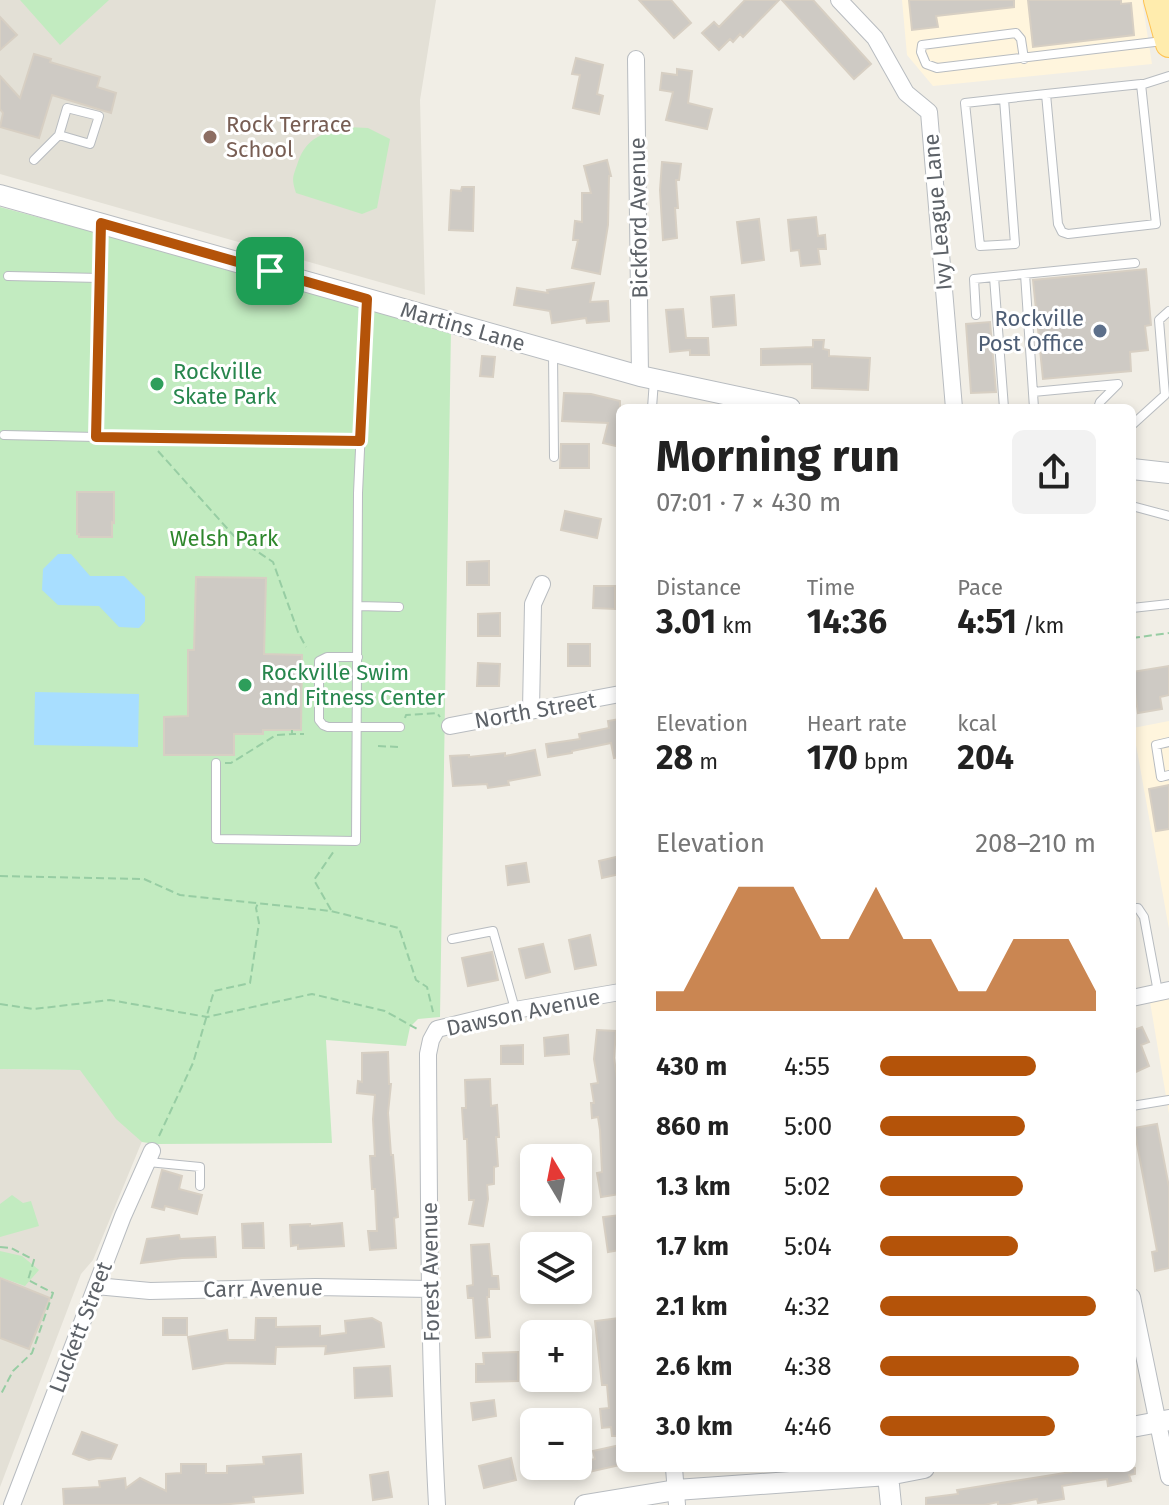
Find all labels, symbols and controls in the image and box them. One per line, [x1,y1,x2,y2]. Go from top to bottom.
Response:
place label: Rock Terrace School [226,111,352,163]
marker: Rock Terrace School [201,128,219,146]
street label: Ivy League Lane [917,132,958,291]
street label: Bickford Avenue [624,137,653,299]
pin [236,237,304,305]
icon: arrive [248,249,292,293]
street label: Martins Lane [397,296,528,357]
place label: Rockville Post Office [978,305,1084,357]
marker: Rockville Post Office [1091,322,1109,340]
place label: Rockville Skate Park [173,358,277,410]
marker: Rockville Skate Park [148,375,166,393]
text: Morning run [656,430,900,483]
button: share [1012,430,1096,514]
text: 07:01 · 7 × 430 m [656,487,841,518]
park label: Welsh Park [170,525,279,552]
text: Distance [656,574,741,601]
text: Time [807,574,855,601]
text: Pace [957,574,1003,601]
text: 3.01 [656,601,716,642]
text: 14:36 [807,601,887,642]
text: 4:51 [957,601,1017,642]
text: km [716,612,752,639]
text: /km [1017,612,1064,639]
place label: Rockville Swim and Fitness Center [261,659,445,711]
marker: Rockville Swim and Fitness Center [236,676,254,694]
street label: North Street [472,687,598,734]
text: Elevation [656,710,748,737]
text: Heart rate [807,710,907,737]
text: kcal [957,710,997,737]
text: 28 [656,737,693,778]
text: 170 [807,737,858,778]
text: 204 [957,737,1014,778]
text: m [693,748,718,775]
text: bpm [858,748,909,775]
text: Elevation [656,828,765,859]
text: 208–210 m [975,828,1096,859]
street label: Dawson Avenue [444,983,602,1042]
text: 430 m [656,1051,727,1082]
text: 4:55 [784,1051,830,1082]
text: 860 m [656,1111,729,1142]
text: 5:00 [784,1111,832,1142]
north arrow [520,1144,592,1216]
map controls [520,1144,592,1480]
text: 1.3 km [656,1171,731,1202]
text: 5:02 [784,1171,830,1202]
street label: Forest Avenue [416,1202,445,1342]
text: 1.7 km [656,1231,729,1262]
text: 5:04 [784,1231,832,1262]
button: layers [520,1232,592,1304]
street label: Luckett Street [43,1258,118,1397]
street label: Carr Avenue [203,1274,323,1303]
text: 2.1 km [656,1291,728,1322]
text: 4:32 [784,1291,830,1322]
button: + [520,1320,592,1392]
text: 2.6 km [656,1351,733,1382]
text: 4:38 [784,1351,832,1382]
button: − [520,1408,592,1480]
text: 3.0 km [656,1411,733,1442]
text: 4:46 [784,1411,832,1442]

